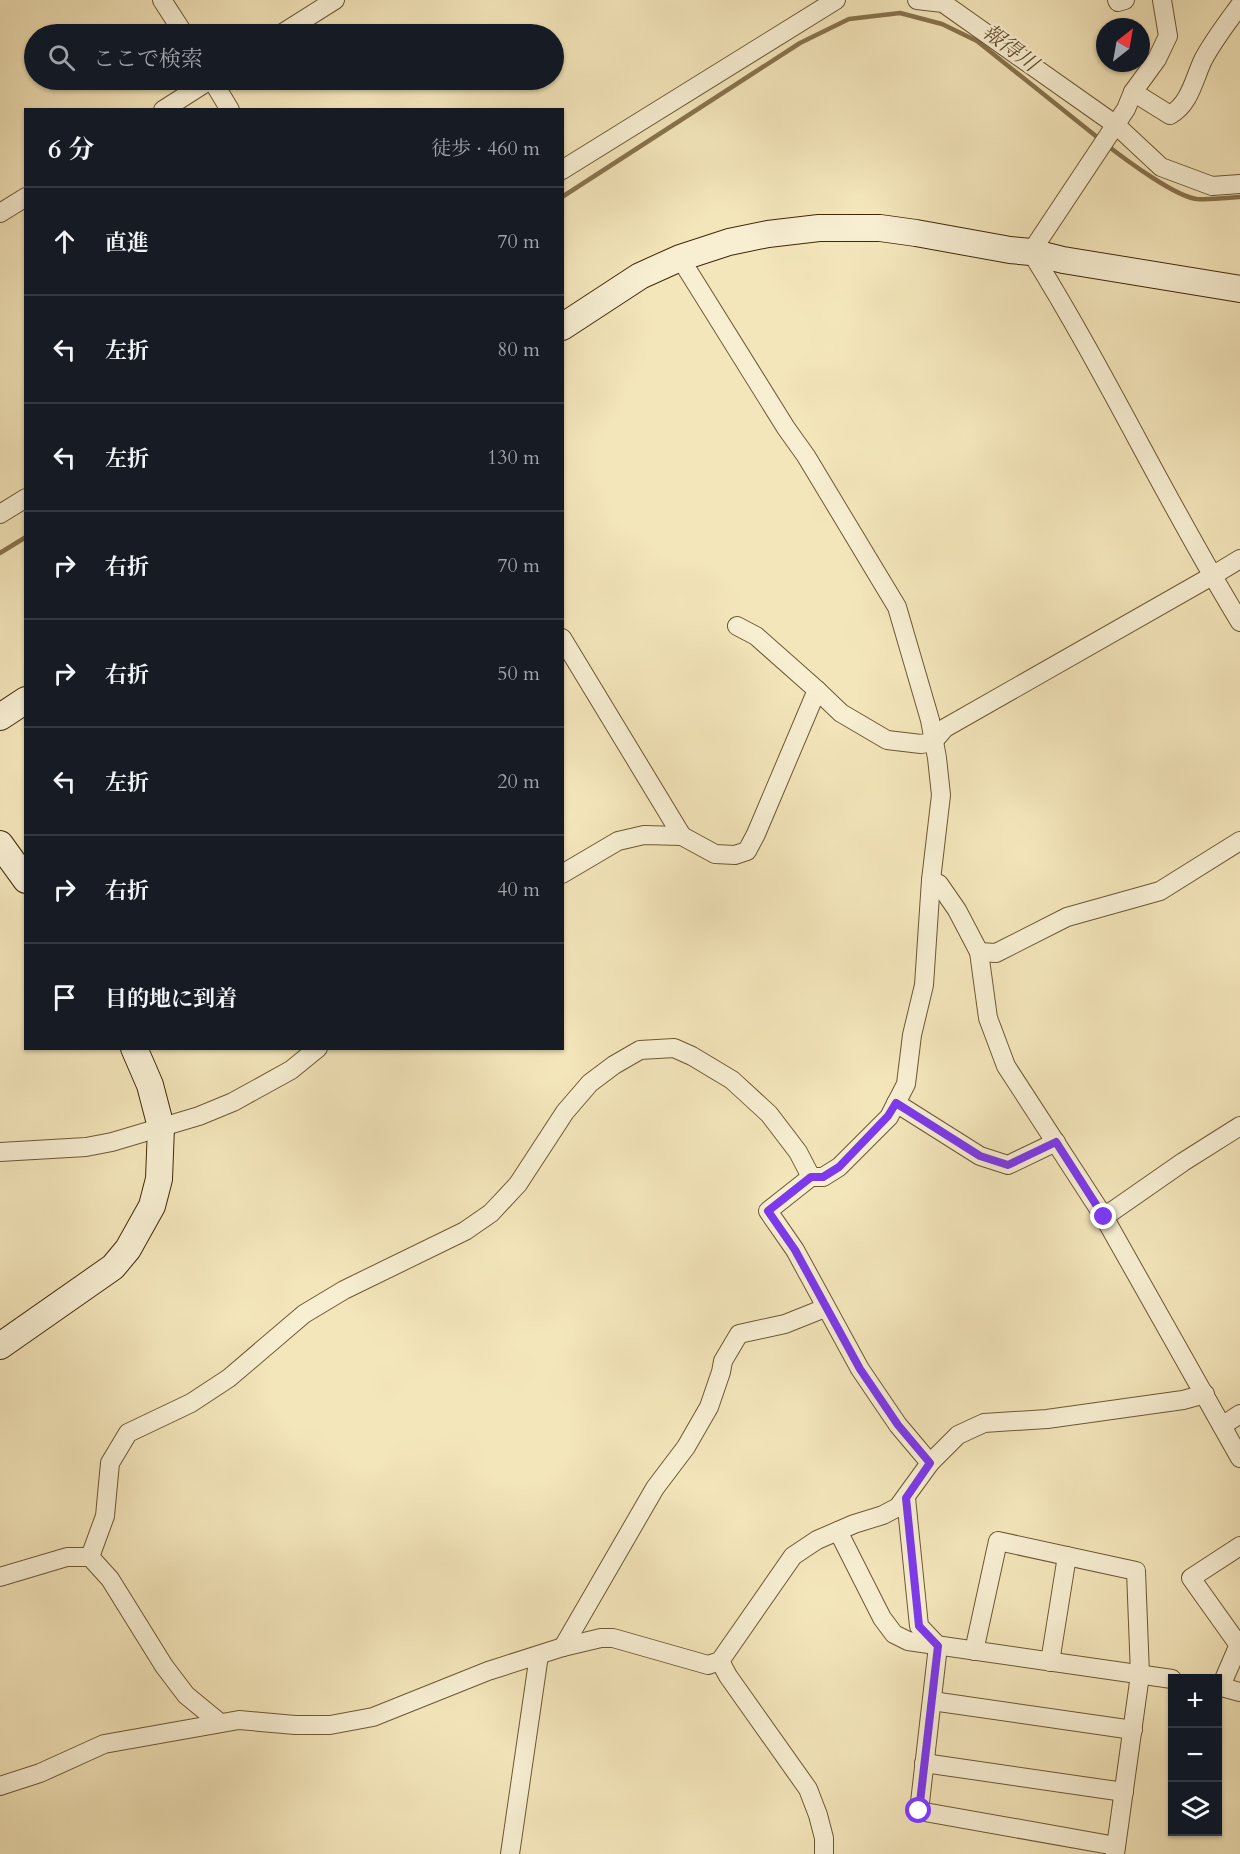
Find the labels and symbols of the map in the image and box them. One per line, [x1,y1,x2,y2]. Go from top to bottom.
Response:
water label: 報得川 [976,17,1045,80]
north arrow [1096,18,1150,72]
route end [1090,1203,1116,1229]
route start [905,1797,931,1823]

